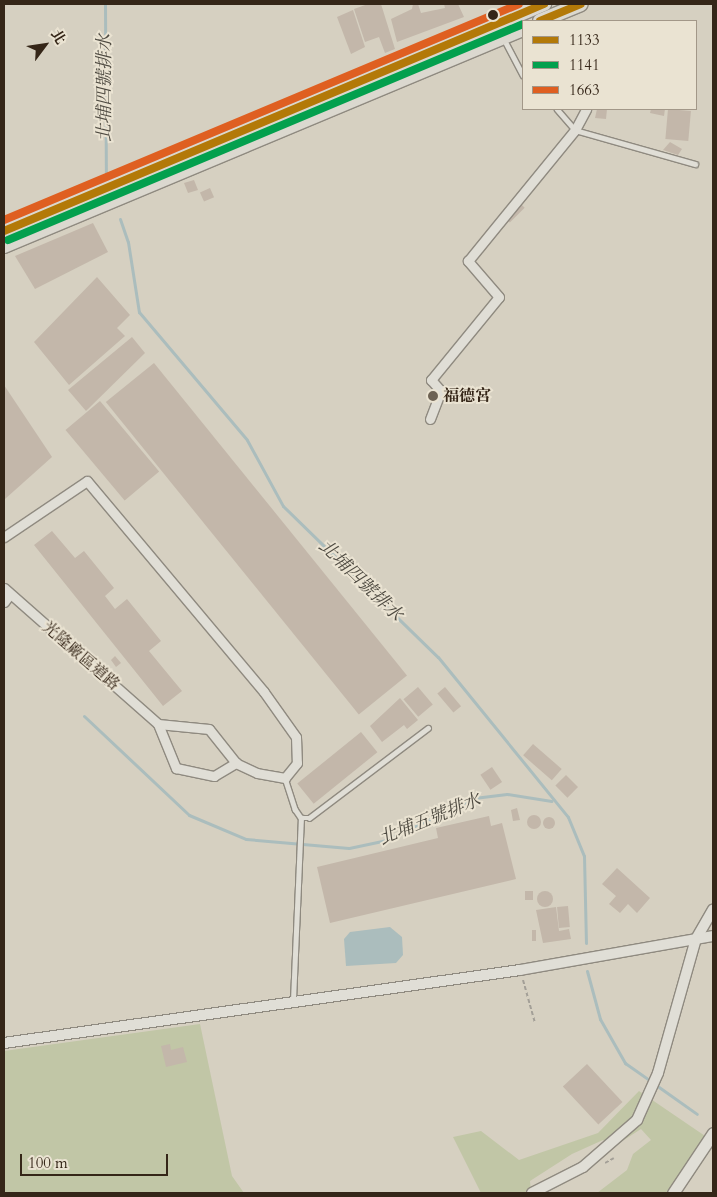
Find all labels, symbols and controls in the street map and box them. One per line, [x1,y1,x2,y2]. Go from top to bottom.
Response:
unlabelled marker [488,10,498,20]
north arrow [20,20,70,70]
legend [522,20,697,110]
text: 北 [47,26,70,48]
text: 1133 [569,30,600,50]
water label: 北埔四號排水 [94,34,116,142]
text: 1141 [569,55,600,75]
text: 1663 [569,80,600,100]
place label: 福德宮 [443,386,491,406]
marker: 福德宮 [427,390,439,402]
water label: 北埔四號排水 [314,536,406,626]
street label: 光隆廠區道路 [38,617,124,695]
water label: 北埔五號排水 [376,790,484,850]
scale bar [22,1144,170,1176]
text: 100 m [28,1153,68,1173]

